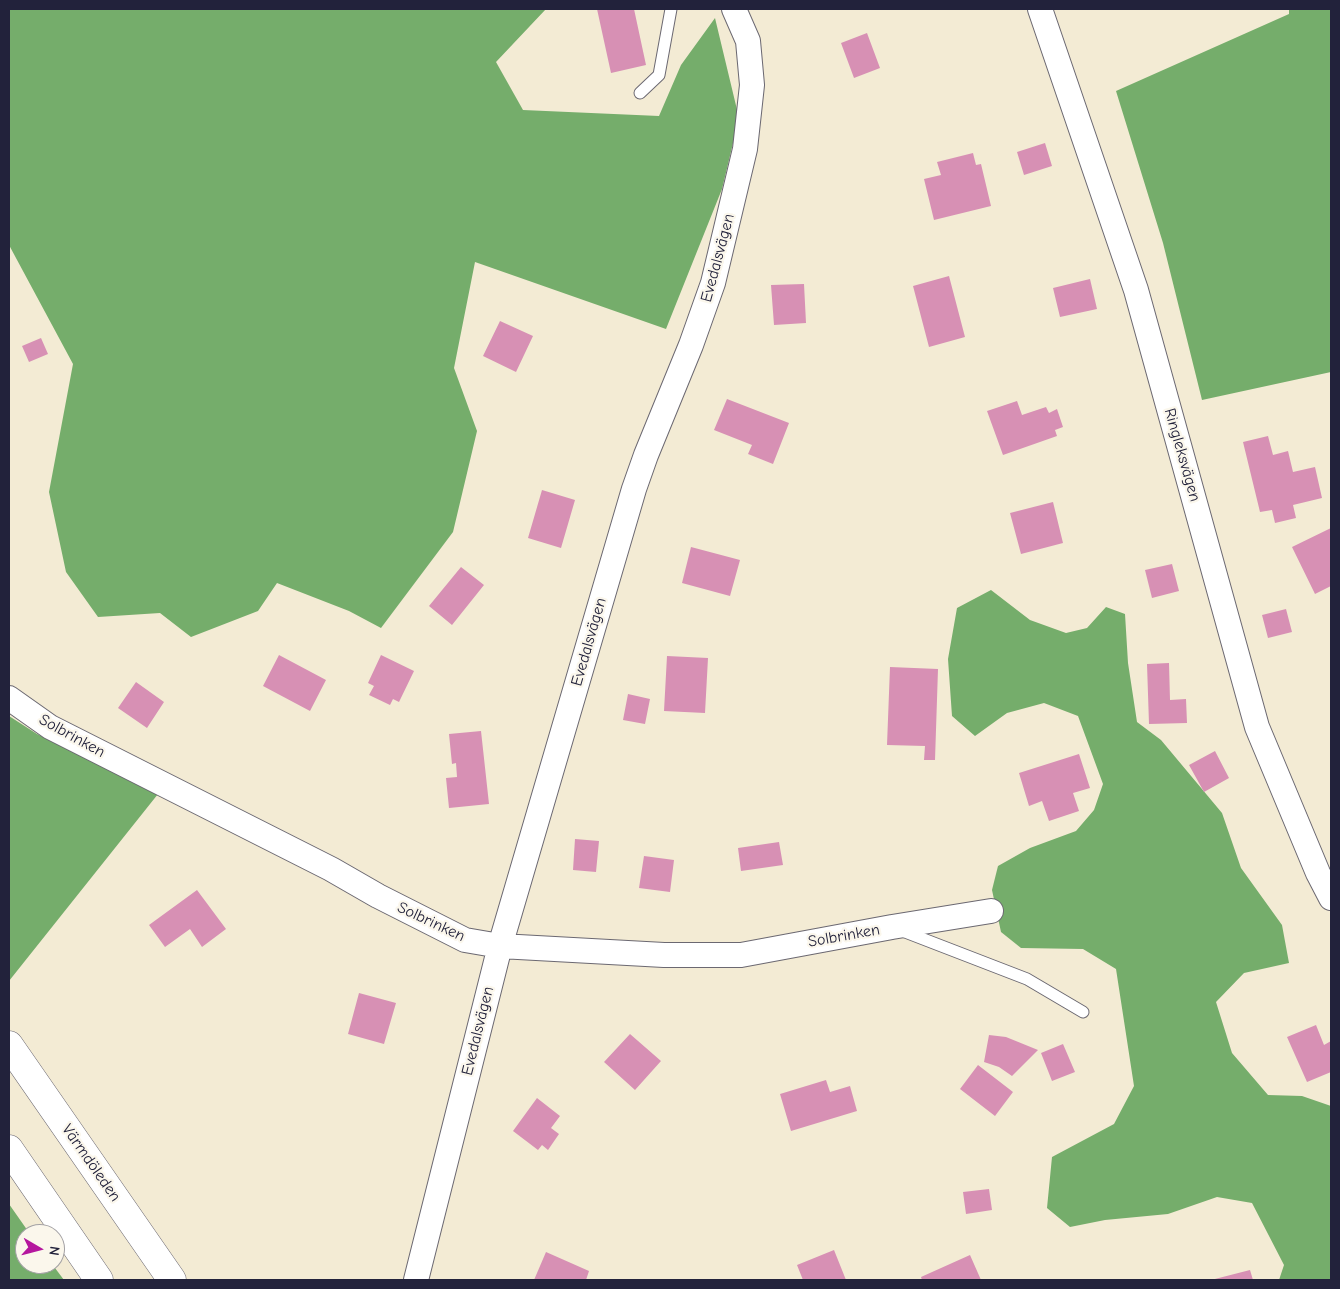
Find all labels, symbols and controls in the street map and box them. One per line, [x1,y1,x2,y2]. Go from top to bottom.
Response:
street label: Evedalsvägen [697,212,739,304]
street label: Ringleksvägen [1159,406,1205,504]
street label: Evedalsvägen [567,596,611,688]
street label: Solbrinken [36,710,108,762]
street label: Solbrinken [394,898,468,946]
street label: Solbrinken [807,920,881,952]
street label: Evedalsvägen [458,985,498,1077]
street label: Värmdöleden [57,1121,125,1205]
north arrow [15,1224,65,1274]
text: N [45,1245,63,1257]

